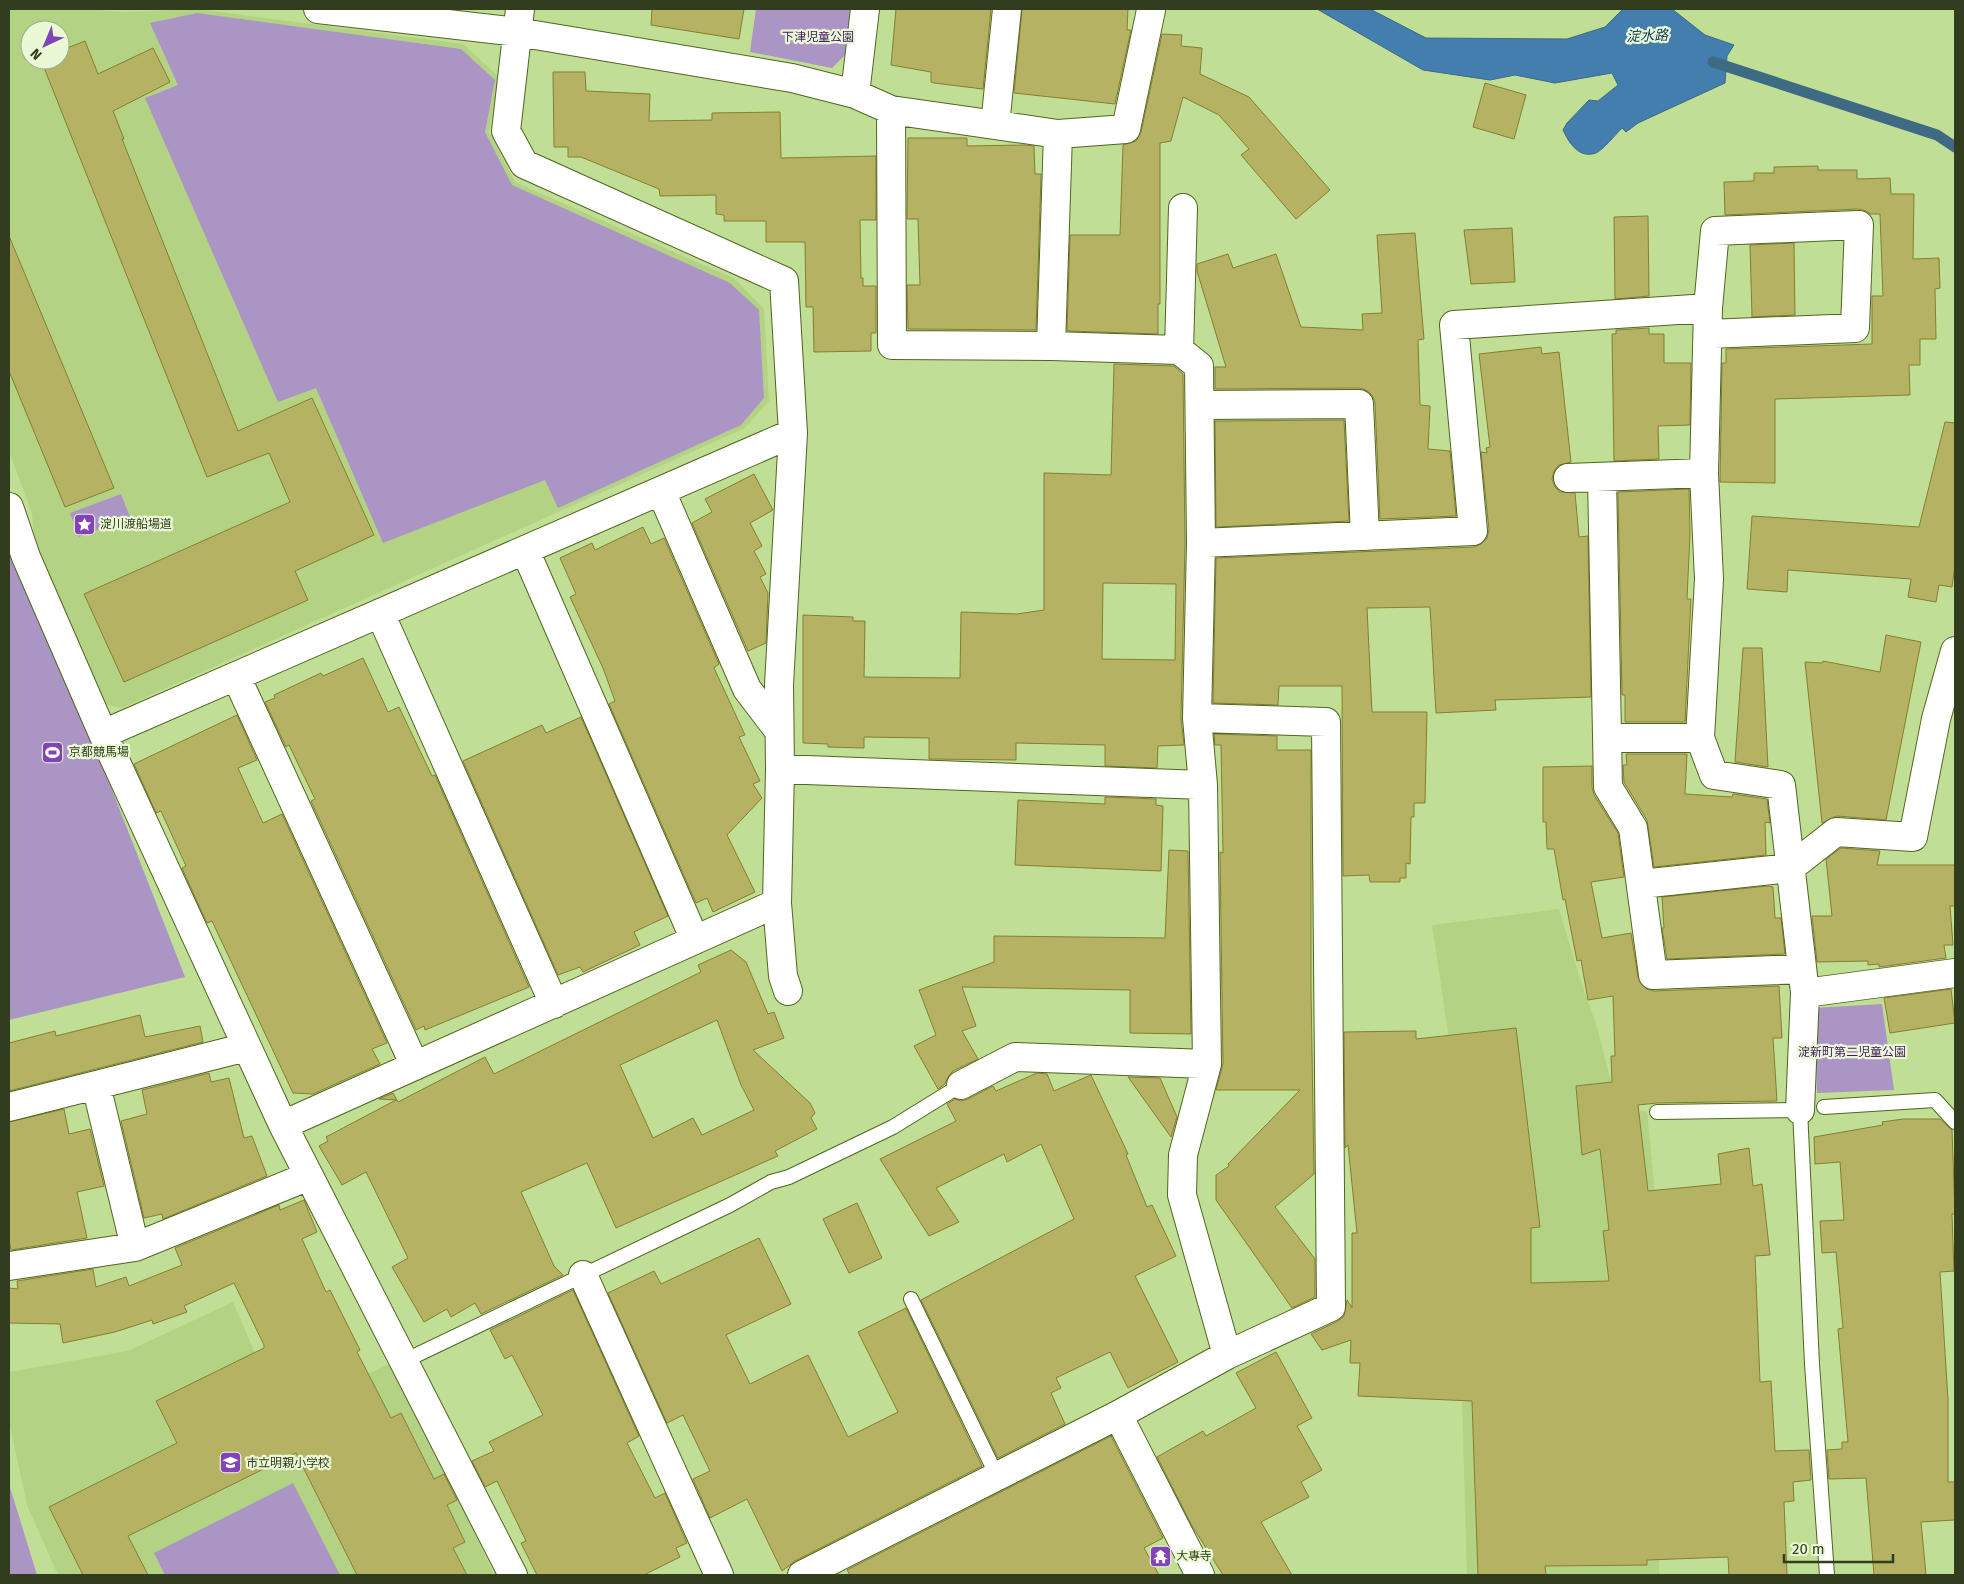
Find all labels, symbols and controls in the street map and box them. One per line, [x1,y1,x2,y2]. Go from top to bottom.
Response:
north arrow [20,20,70,70]
water label: 淀水路 [1626,27,1669,45]
park label: 下津児童公園 [782,30,854,44]
text: N [27,45,46,63]
place icon: 淀川渡船場道 [72,512,96,536]
place label: 淀川渡船場道 [100,517,172,531]
sports icon: 京都競馬場 [41,740,65,764]
place label: 京都競馬場 [69,745,129,759]
park label: 淀新町第二児童公園 [1798,1045,1906,1059]
school or university icon: 市立明親小学校 [218,1451,242,1475]
place label: 市立明親小学校 [246,1456,330,1470]
scale bar [1784,1532,1893,1564]
text: 20 m [1792,1540,1825,1558]
temple icon: 大專寺 [1148,1544,1172,1568]
place label: 大專寺 [1176,1549,1212,1563]

